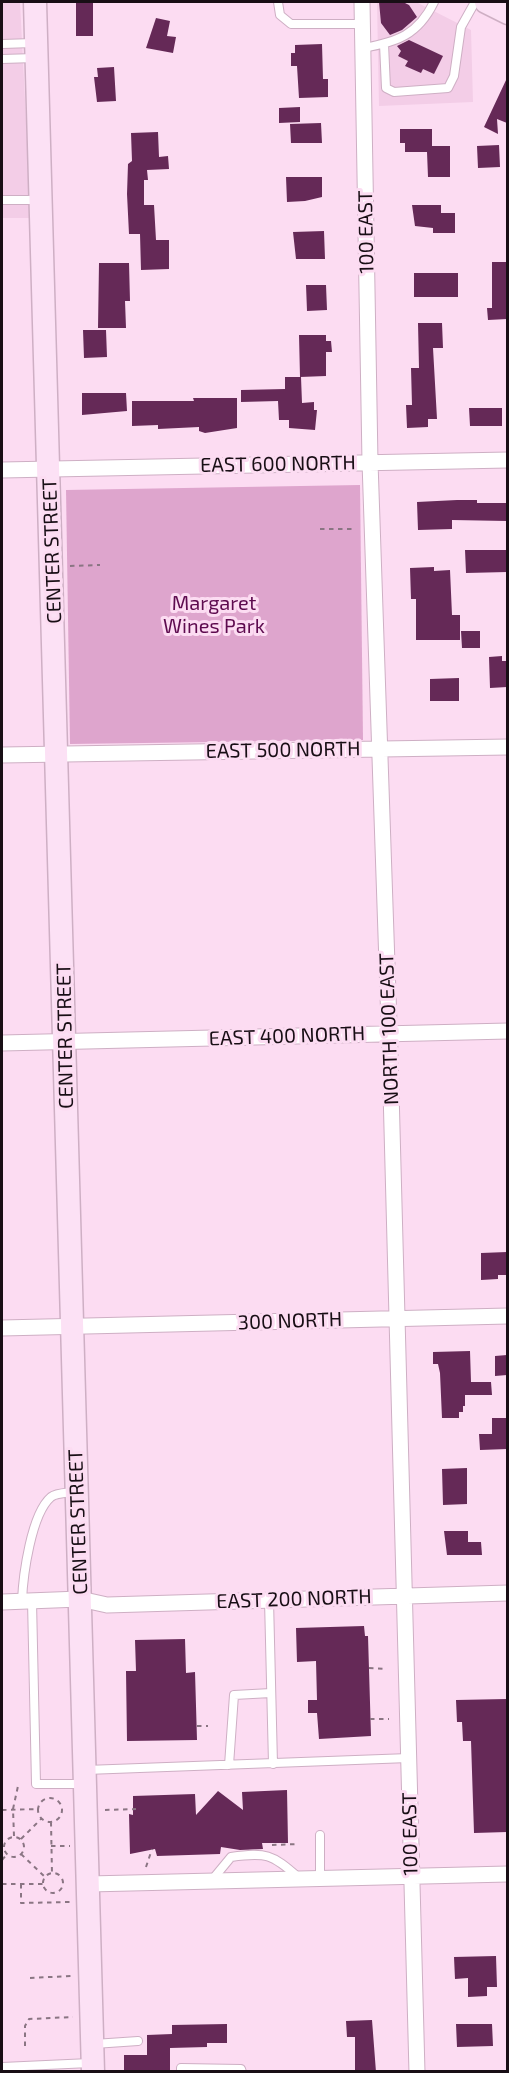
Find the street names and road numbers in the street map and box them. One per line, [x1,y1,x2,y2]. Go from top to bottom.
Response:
street label: 100 EAST [353,190,379,274]
street label: EAST 600 NORTH [200,451,356,477]
street label: CENTER STREET [37,478,67,624]
street label: EAST 500 NORTH [205,737,361,763]
street label: NORTH 100 EAST [374,953,404,1105]
street label: CENTER STREET [52,963,78,1109]
street label: EAST 400 NORTH [208,1021,366,1051]
street label: 300 NORTH [237,1307,343,1335]
street label: CENTER STREET [63,1449,93,1595]
street label: EAST 200 NORTH [216,1584,372,1614]
street label: 100 EAST [397,1792,423,1876]

